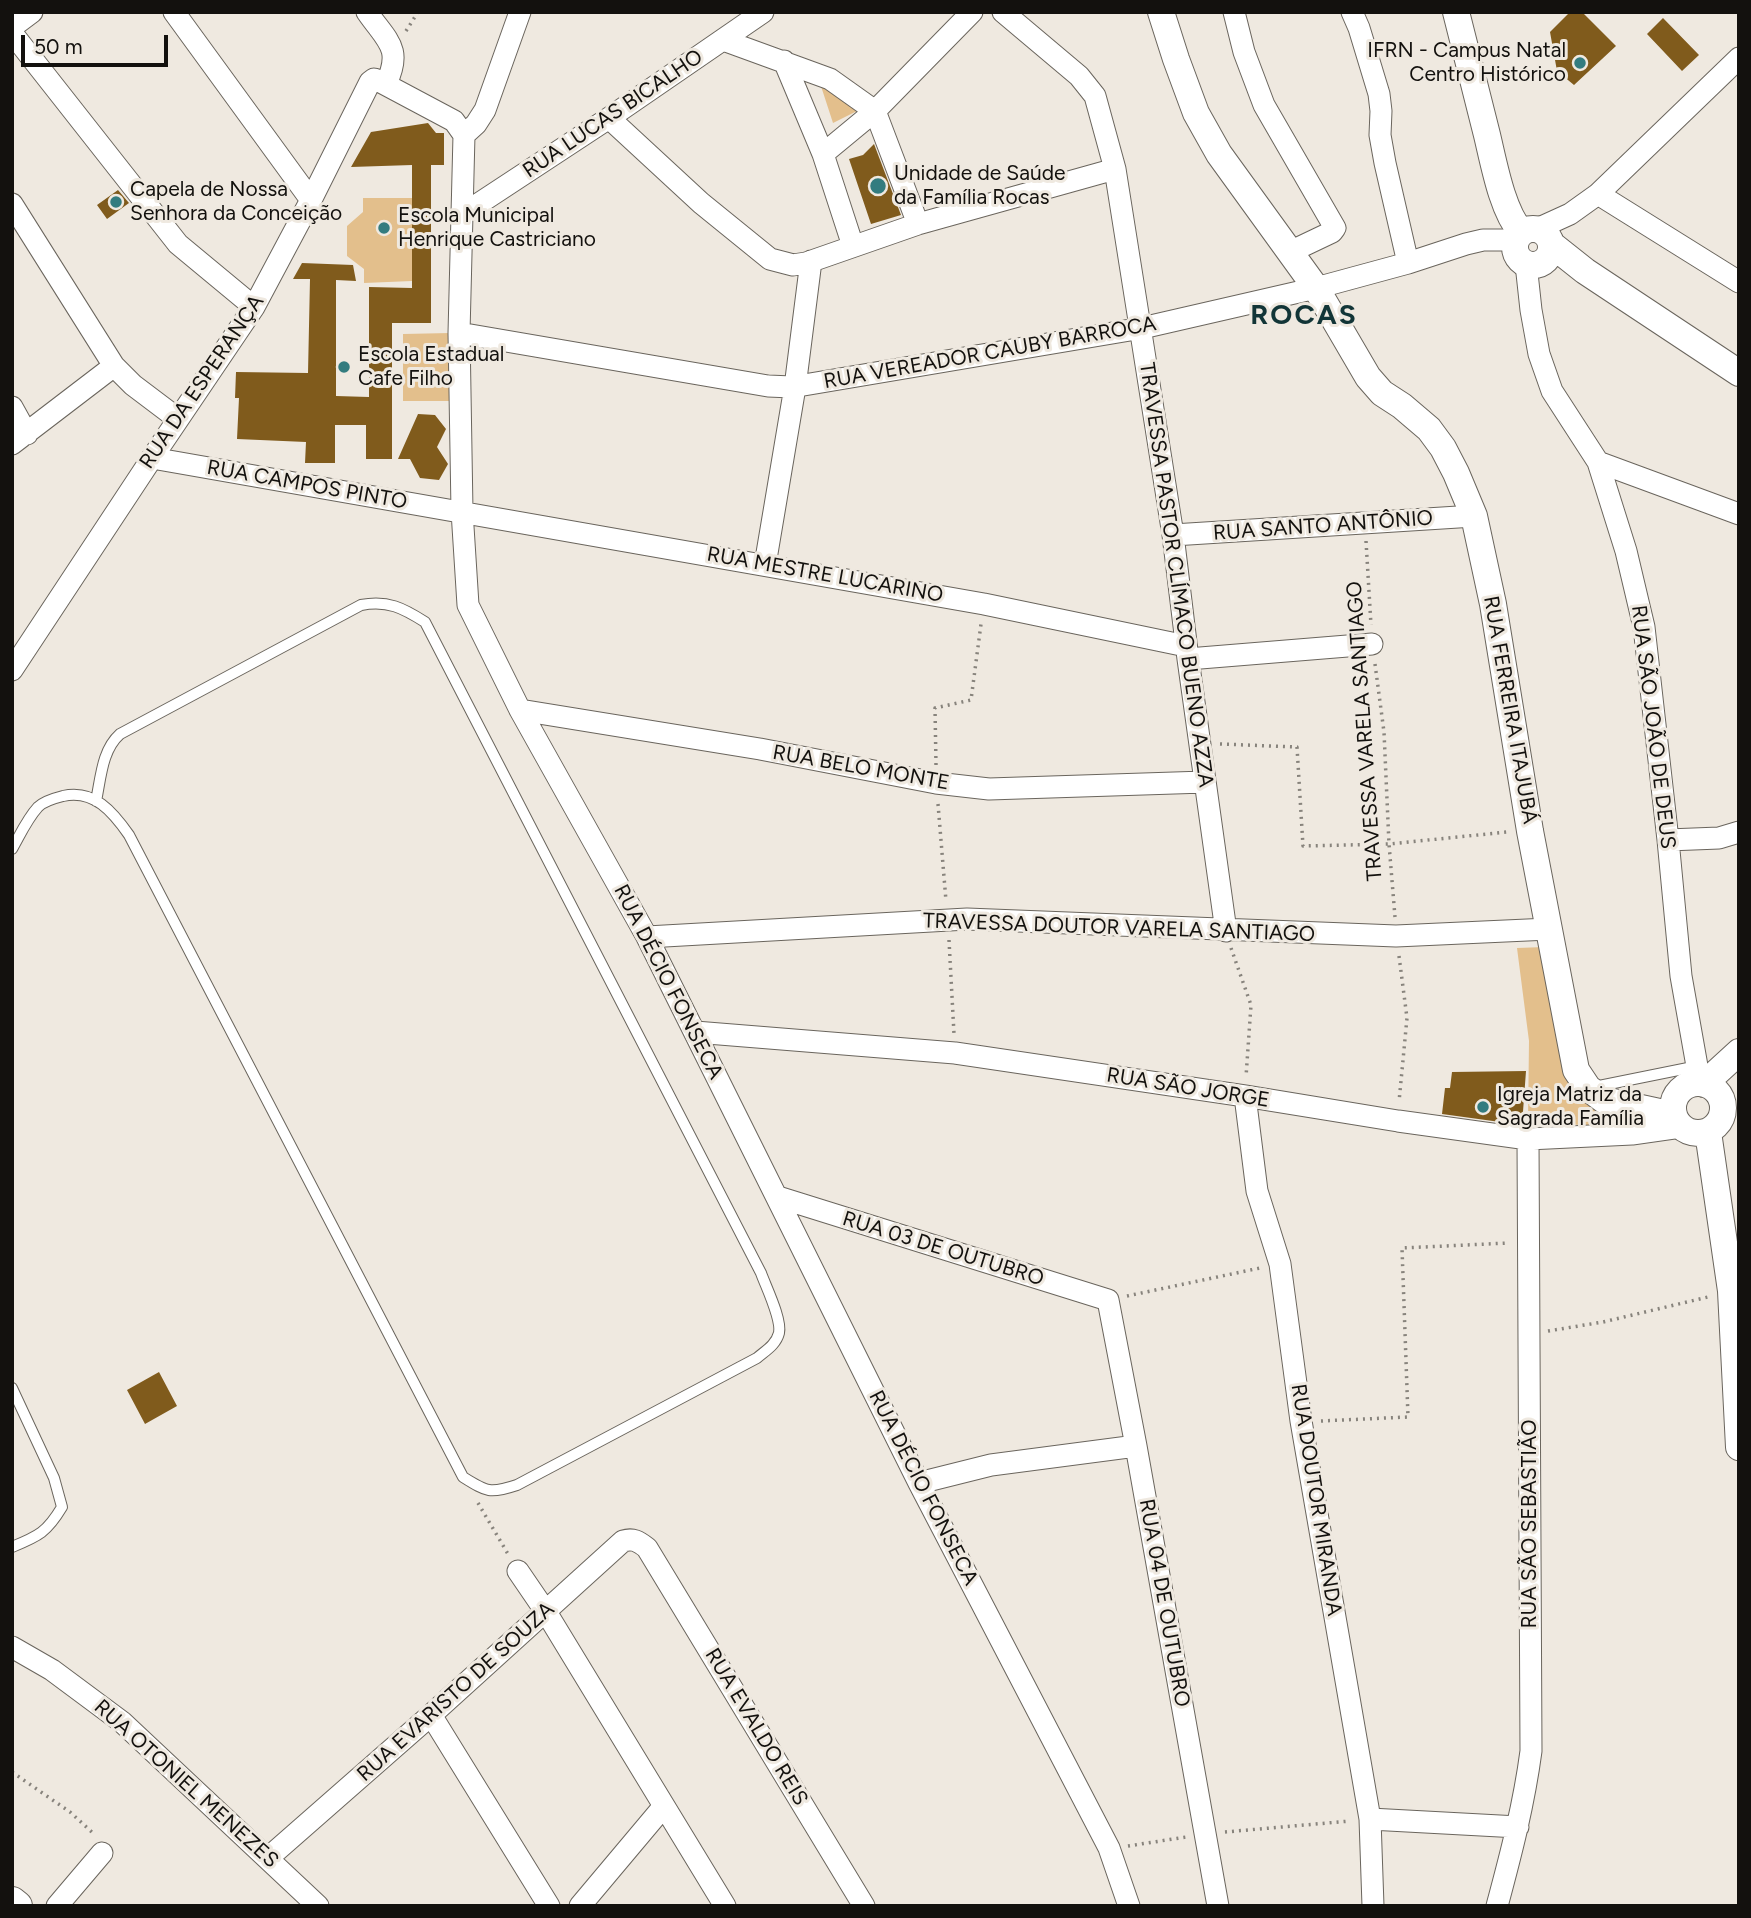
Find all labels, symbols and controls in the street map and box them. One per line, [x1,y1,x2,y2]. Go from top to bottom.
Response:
scale bar [24,21,172,65]
text: 50 m [34,34,83,59]
place label: IFRN - Campus Natal Centro Histórico [1367,38,1566,88]
street label: RUA LUCAS BICALHO [518,44,708,184]
marker: IFRN - Campus Natal Centro Histórico [1572,55,1588,71]
place label: Unidade de Saúde da Família Rocas [894,161,1065,211]
marker: Unidade de Saúde da Família Rocas [868,176,888,196]
place label: Capela de Nossa Senhora da Conceição [130,177,342,227]
marker: Capela de Nossa Senhora da Conceição [108,194,124,210]
place label: Escola Municipal Henrique Castriciano [398,203,596,253]
marker: Escola Municipal Henrique Castriciano [376,220,392,236]
street label: RUA DA ESPERANÇA [134,290,270,474]
district label: ROCAS [1251,299,1357,333]
street label: RUA VEREADOR CAUBY BARROCA [822,311,1158,395]
place label: Escola Estadual Cafe Filho [358,342,504,392]
marker: Escola Estadual Cafe Filho [336,359,352,375]
street label: TRAVESSA PASTOR CLÍMACO BUENO AZZA [1134,361,1218,789]
street label: RUA CAMPOS PINTO [205,455,409,515]
street label: RUA SANTO ANTÔNIO [1212,506,1434,546]
street label: RUA MESTRE LUCARINO [705,542,945,608]
street label: TRAVESSA VARELA SANTIAGO [1342,580,1388,882]
street label: RUA FERREIRA ITAJUBÁ [1478,594,1542,826]
street label: RUA SÃO JOÃO DE DEUS [1626,604,1680,850]
street label: RUA BELO MONTE [771,740,951,796]
street label: RUA DÉCIO FONSECA [608,880,728,1084]
street label: TRAVESSA DOUTOR VARELA SANTIAGO [923,909,1315,947]
street label: RUA SÃO JORGE [1105,1063,1271,1113]
place label: Igreja Matriz da Sagrada Família [1497,1082,1644,1132]
marker: Igreja Matriz da Sagrada Família [1475,1099,1491,1115]
street label: RUA 03 DE OUTUBRO [839,1206,1047,1292]
street label: RUA DOUTOR MIRANDA [1285,1382,1347,1618]
street label: RUA DÉCIO FONSECA [863,1386,983,1590]
street label: RUA SÃO SEBASTIÃO [1517,1419,1543,1629]
street label: RUA 04 DE OUTUBRO [1133,1497,1195,1709]
street label: RUA EVARISTO DE SOUZA [352,1597,560,1787]
street label: RUA EVALDO REIS [699,1644,813,1810]
street label: RUA OTONIEL MENEZES [89,1694,283,1874]

